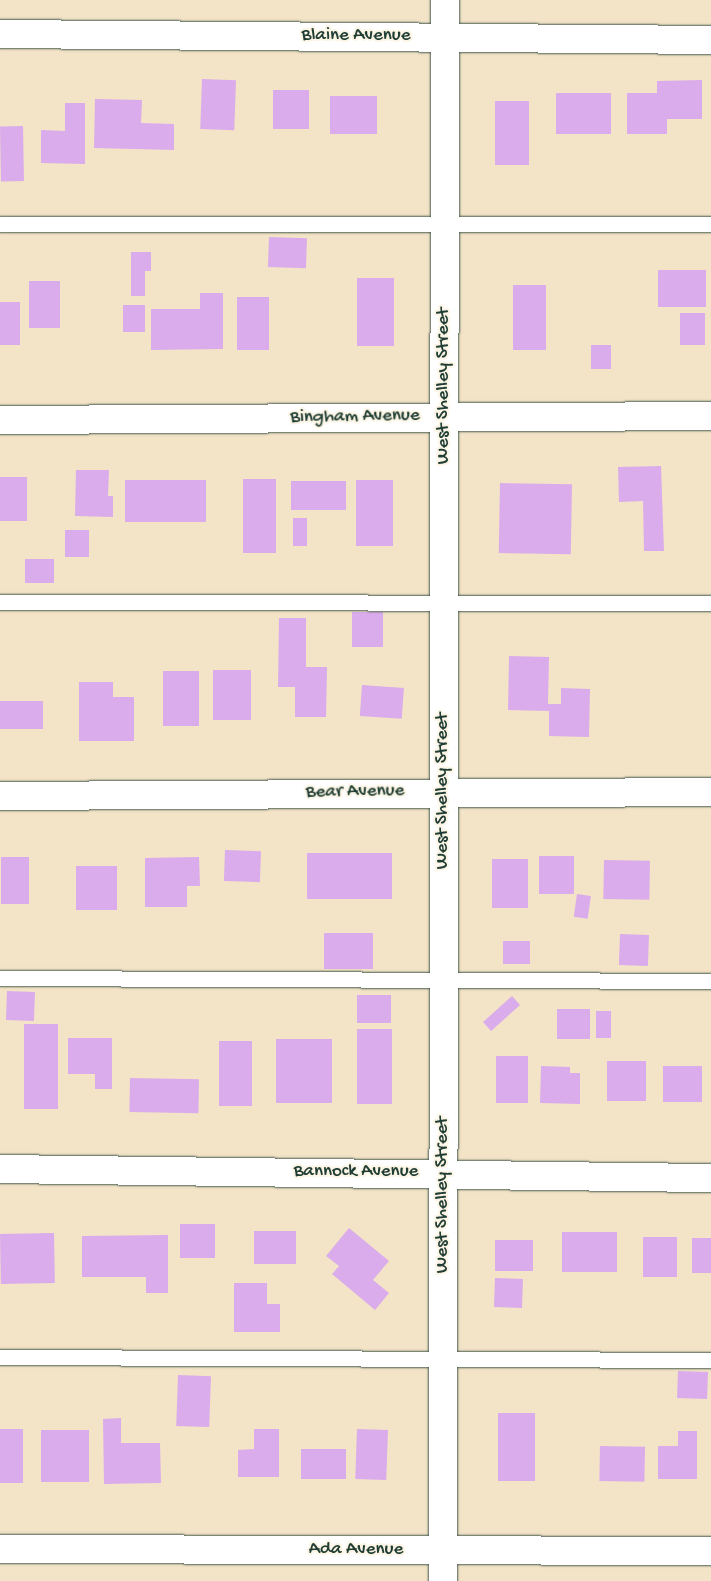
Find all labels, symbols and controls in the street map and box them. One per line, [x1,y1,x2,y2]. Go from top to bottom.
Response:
street label: Blaine Avenue [301,25,411,47]
street label: West Shelley Street [433,308,455,464]
street label: Bingham Avenue [290,404,420,430]
street label: West Shelley Street [432,713,454,869]
street label: Bear Avenue [306,780,404,804]
street label: West Shelley Street [432,1117,454,1273]
street label: Bannock Avenue [294,1161,418,1183]
street label: Ada Avenue [309,1539,403,1561]

